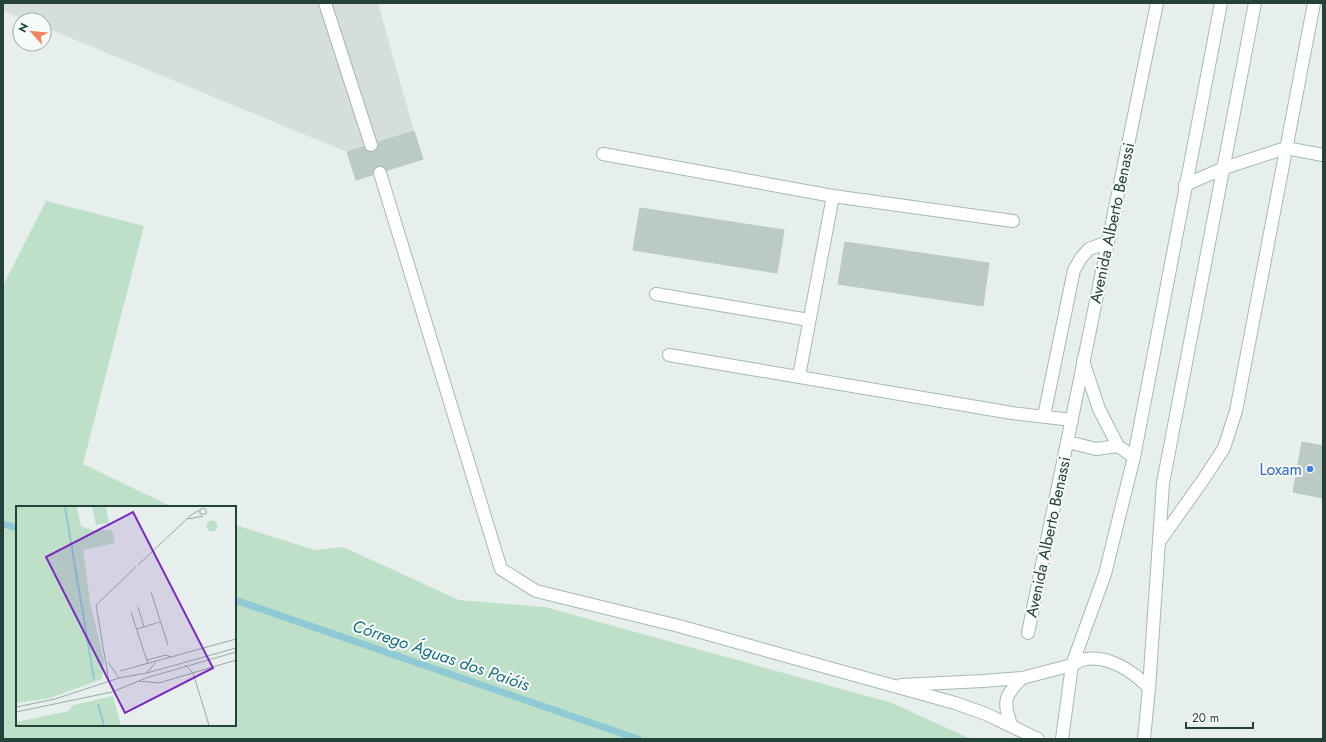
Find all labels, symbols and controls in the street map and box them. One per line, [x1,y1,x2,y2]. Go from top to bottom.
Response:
north arrow [12,12,52,52]
text: N [14,20,32,35]
street label: Avenida Alberto Benassi [1084,141,1140,305]
street label: Avenida Alberto Benassi [1020,455,1076,619]
place label: Loxam [1259,458,1302,481]
marker: Loxam [1305,464,1315,474]
inset map [16,506,236,726]
water label: Córrego Águas dos Paióis [349,613,533,697]
scale bar [1186,704,1253,730]
text: 20 m [1192,709,1219,727]

